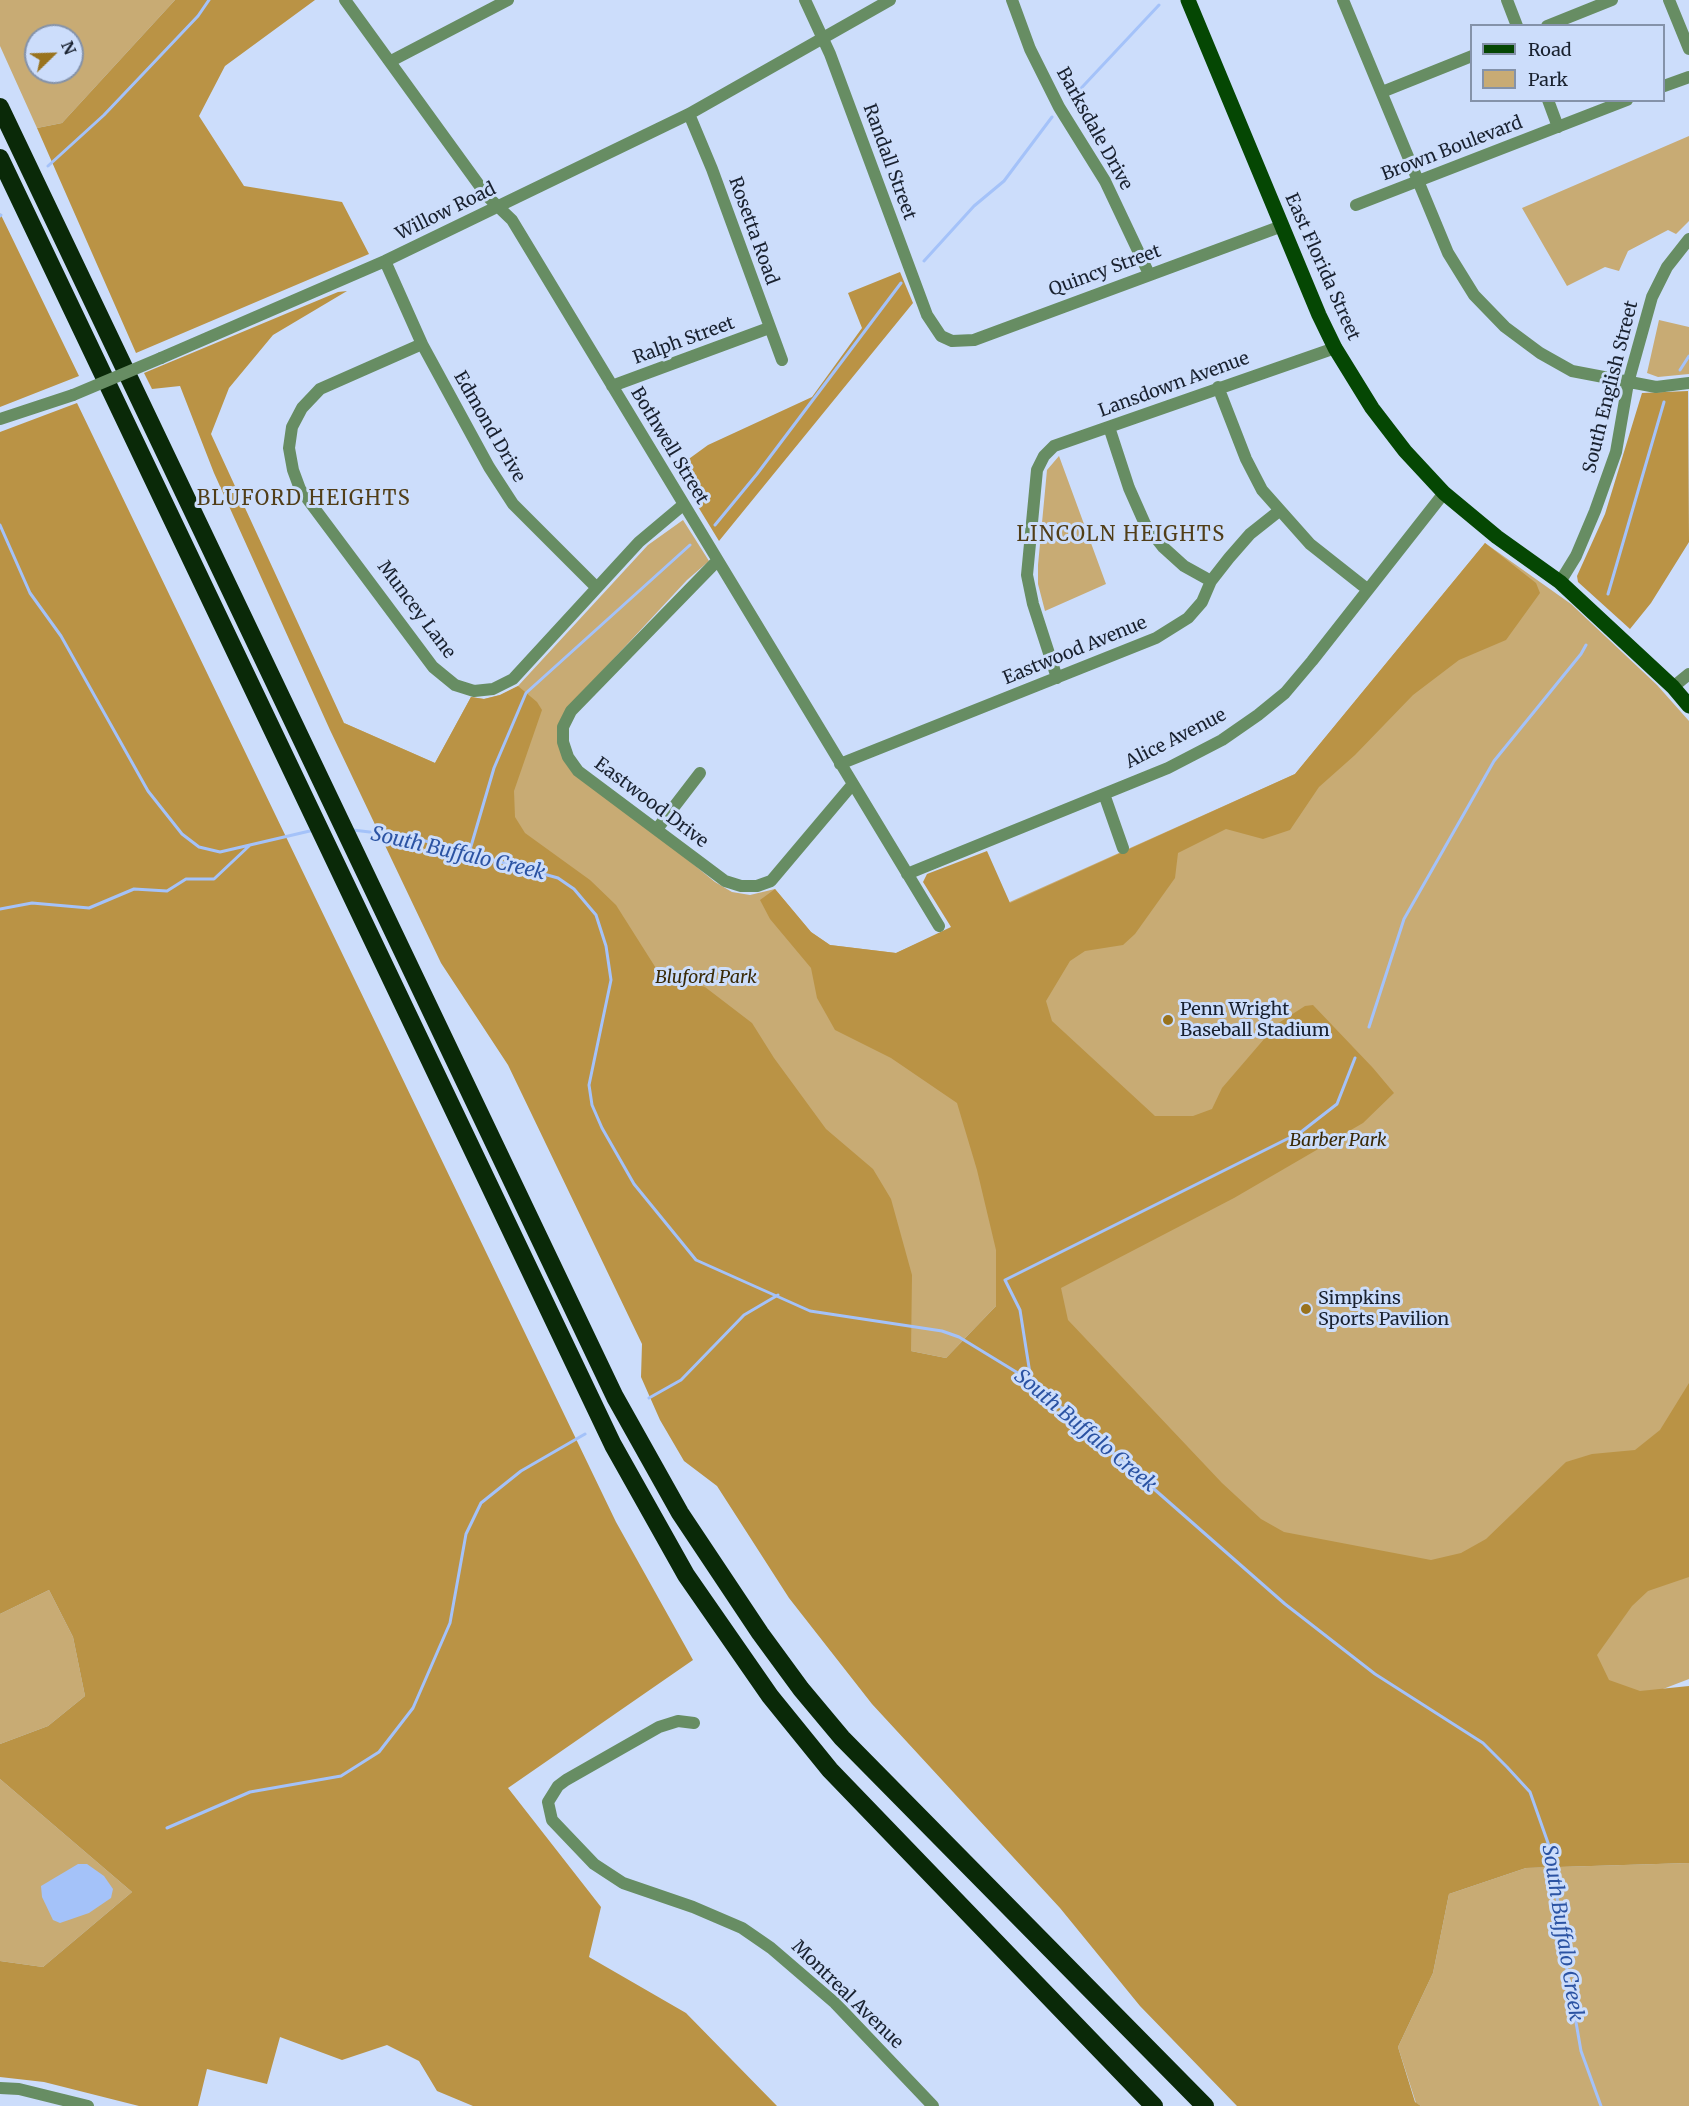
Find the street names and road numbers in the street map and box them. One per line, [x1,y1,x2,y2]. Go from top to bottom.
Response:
street label: Barksdale Drive [1051,64,1137,194]
street label: Randall Street [858,101,920,223]
street label: Brown Boulevard [1378,112,1526,186]
street label: Rosetta Road [724,174,782,288]
street label: Willow Road [393,179,499,245]
street label: East Florida Street [1280,190,1364,344]
street label: Quincy Street [1046,241,1164,301]
street label: South English Street [1579,298,1643,476]
street label: Ralph Street [630,313,738,369]
street label: Lansdown Avenue [1096,348,1252,422]
street label: Edmond Drive [448,368,530,486]
street label: Bothwell Street [626,383,712,509]
street label: Muncey Lane [372,557,460,663]
street label: Eastwood Avenue [1000,612,1150,690]
street label: Alice Avenue [1122,704,1230,774]
street label: Eastwood Drive [590,753,712,853]
street label: Montreal Avenue [787,1936,907,2054]

